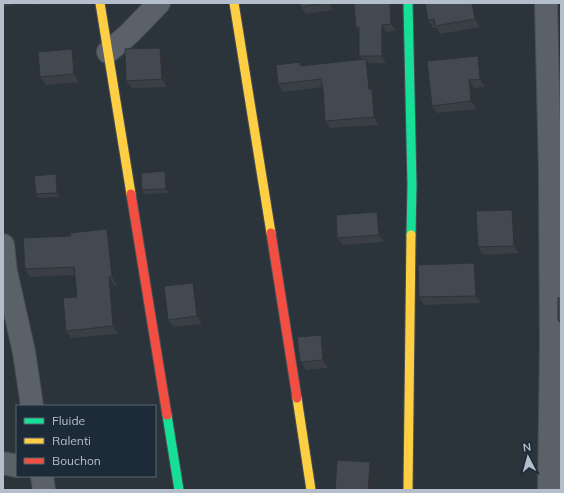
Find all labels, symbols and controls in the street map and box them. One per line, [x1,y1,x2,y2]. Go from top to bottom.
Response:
legend [16,405,156,477]
text: Fluide [52,413,85,428]
text: Ralenti [52,433,91,448]
north arrow [508,437,548,477]
text: N [522,440,532,454]
text: Bouchon [52,453,101,468]

